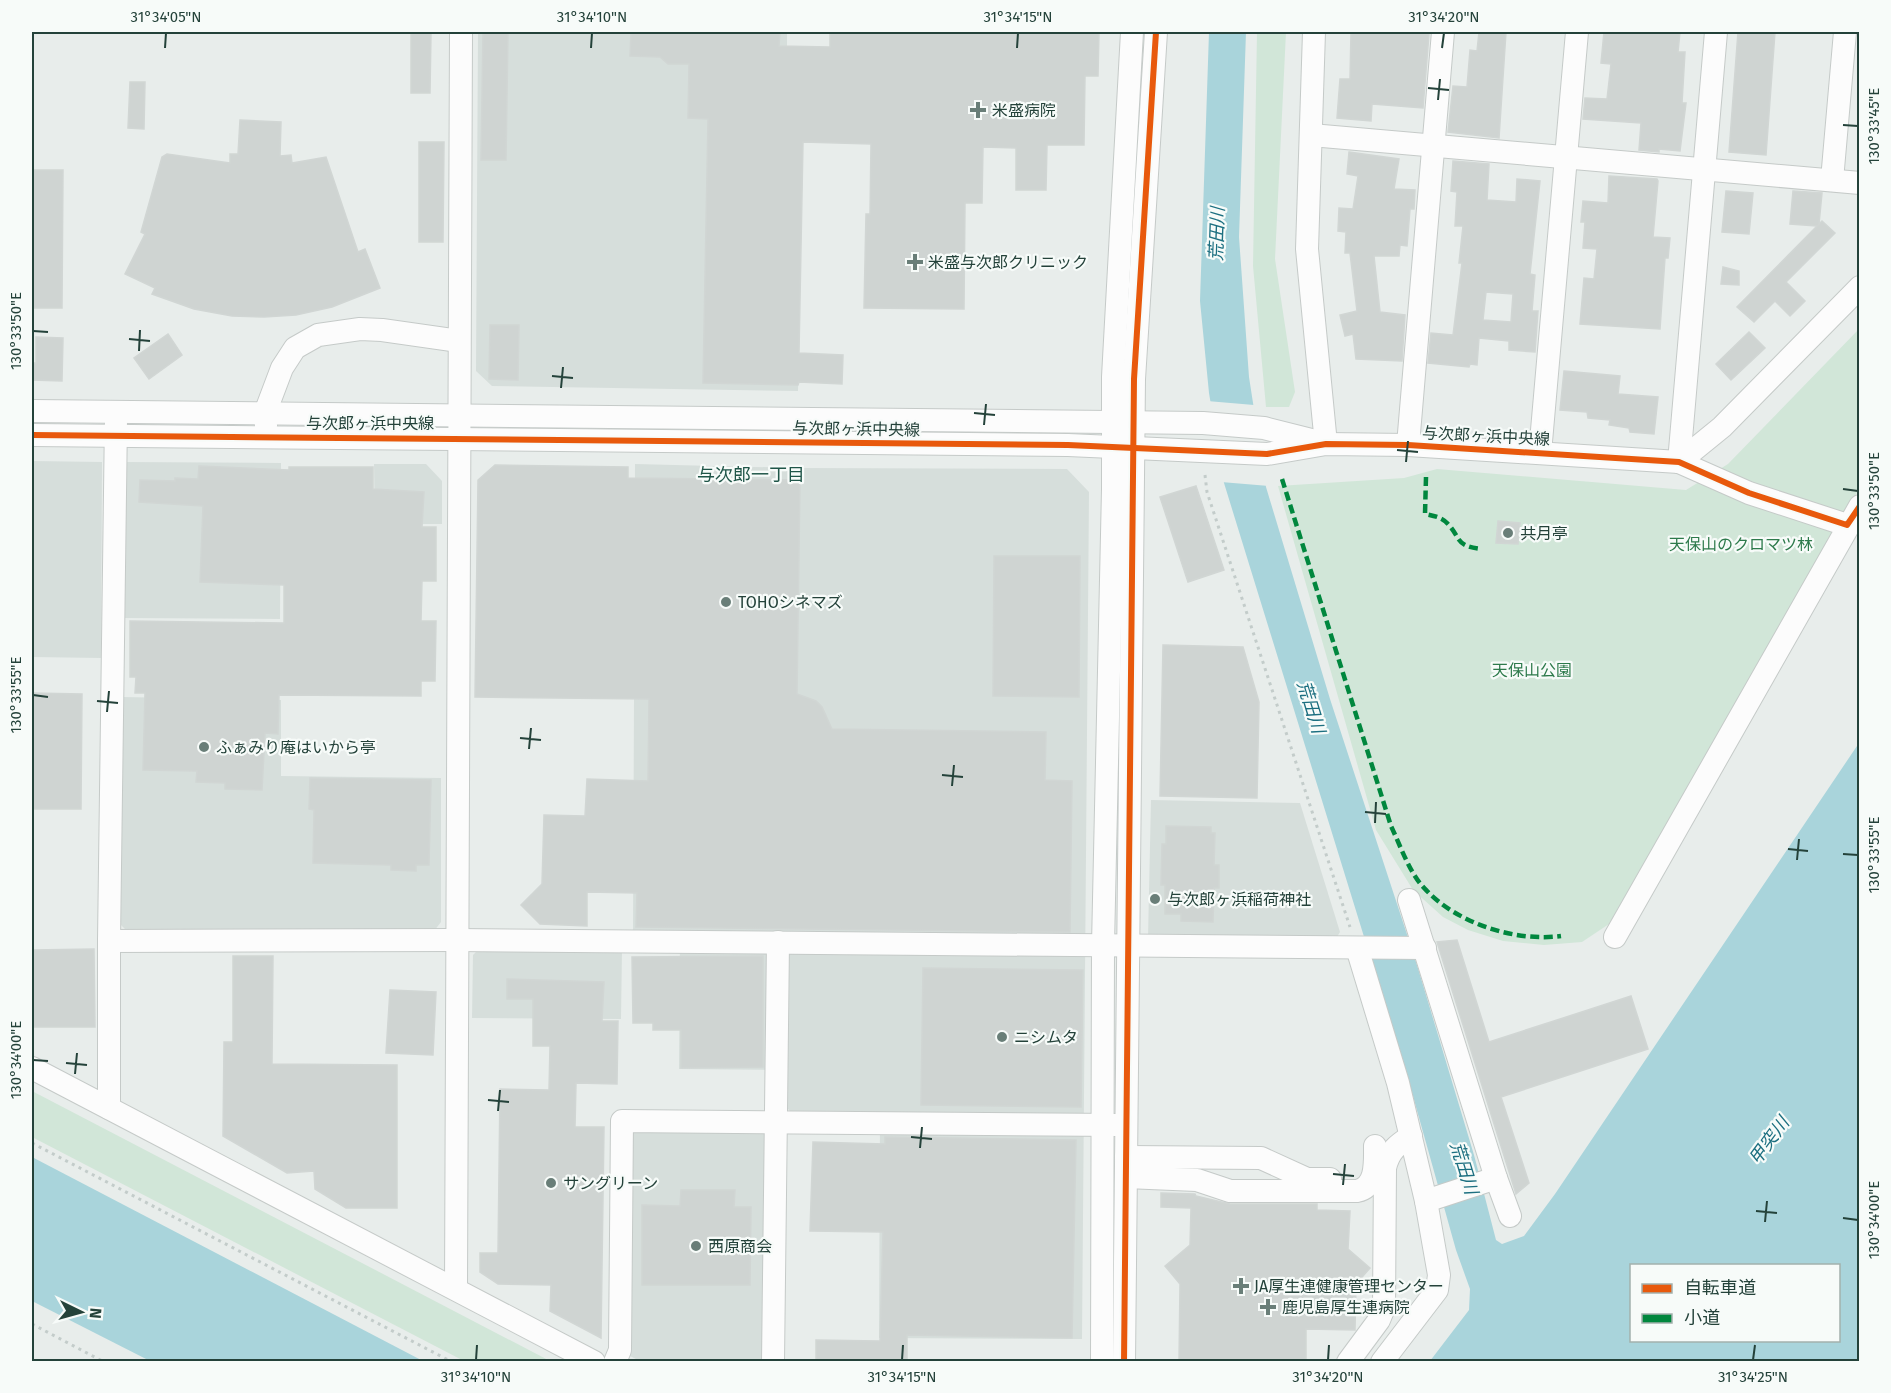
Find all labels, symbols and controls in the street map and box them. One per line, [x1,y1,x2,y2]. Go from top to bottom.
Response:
text: 31°34'05"N [131,8,201,26]
text: 31°34'10"N [557,8,627,26]
text: 31°34'15"N [983,8,1053,26]
text: 31°34'20"N [1408,8,1480,26]
text: 130°33'45"E [1865,88,1883,164]
marker: 米盛病院 [969,101,987,119]
place label: 米盛病院 [992,101,1056,120]
water label: 荒田川 [1205,205,1229,261]
marker: 米盛与次郎クリニック [906,253,924,271]
place label: 米盛与次郎クリニック [928,253,1088,272]
text: 130°33'50"E [7,292,25,370]
street label: 与次郎ヶ浜中央線 [306,414,434,433]
street label: 与次郎ヶ浜中央線 [792,418,920,440]
street label: 与次郎ヶ浜中央線 [1422,423,1550,449]
text: 130°33'50"E [1865,452,1883,530]
district label: 与次郎一丁目 [697,464,805,486]
place label: 共月亭 [1520,524,1568,543]
marker: 共月亭 [1501,526,1515,540]
park label: 天保山のクロマツ林 [1669,535,1813,554]
place label: TOHOシネマズ [738,593,843,612]
marker: TOHOシネマズ [719,595,733,609]
text: 130°33'55"E [7,657,25,733]
park label: 天保山公園 [1492,661,1572,680]
water label: 荒田川 [1293,678,1330,738]
place label: ふぁみり庵はいから亭 [216,738,376,757]
marker: ふぁみり庵はいから亭 [197,740,211,754]
text: 130°33'55"E [1865,817,1883,893]
place label: 与次郎ヶ浜稲荷神社 [1167,890,1311,909]
marker: 与次郎ヶ浜稲荷神社 [1148,892,1162,906]
text: 130°34'00"E [7,1021,25,1099]
place label: ニシムタ [1014,1028,1078,1047]
marker: ニシムタ [995,1030,1009,1044]
water label: 甲突川 [1744,1111,1795,1169]
water label: 荒田川 [1446,1139,1483,1199]
place label: サングリーン [563,1174,658,1193]
marker: サングリーン [544,1176,558,1190]
text: 130°34'00"E [1865,1181,1883,1259]
place label: 西原商会 [708,1237,772,1256]
marker: 西原商会 [689,1239,703,1253]
legend [1630,1264,1840,1342]
marker: JA厚生連健康管理センター [1232,1277,1250,1295]
place label: JA厚生連健康管理センター [1254,1277,1444,1296]
text: 自転車道 [1684,1277,1756,1299]
north arrow [51,1282,111,1342]
marker: 鹿児島厚生連病院 [1259,1298,1277,1316]
place label: 鹿児島厚生連病院 [1282,1298,1410,1317]
text: N [86,1307,105,1319]
text: 小道 [1684,1307,1720,1329]
text: 31°34'10"N [441,1368,511,1386]
text: 31°34'15"N [867,1368,937,1386]
text: 31°34'20"N [1292,1368,1364,1386]
text: 31°34'25"N [1718,1368,1788,1386]

